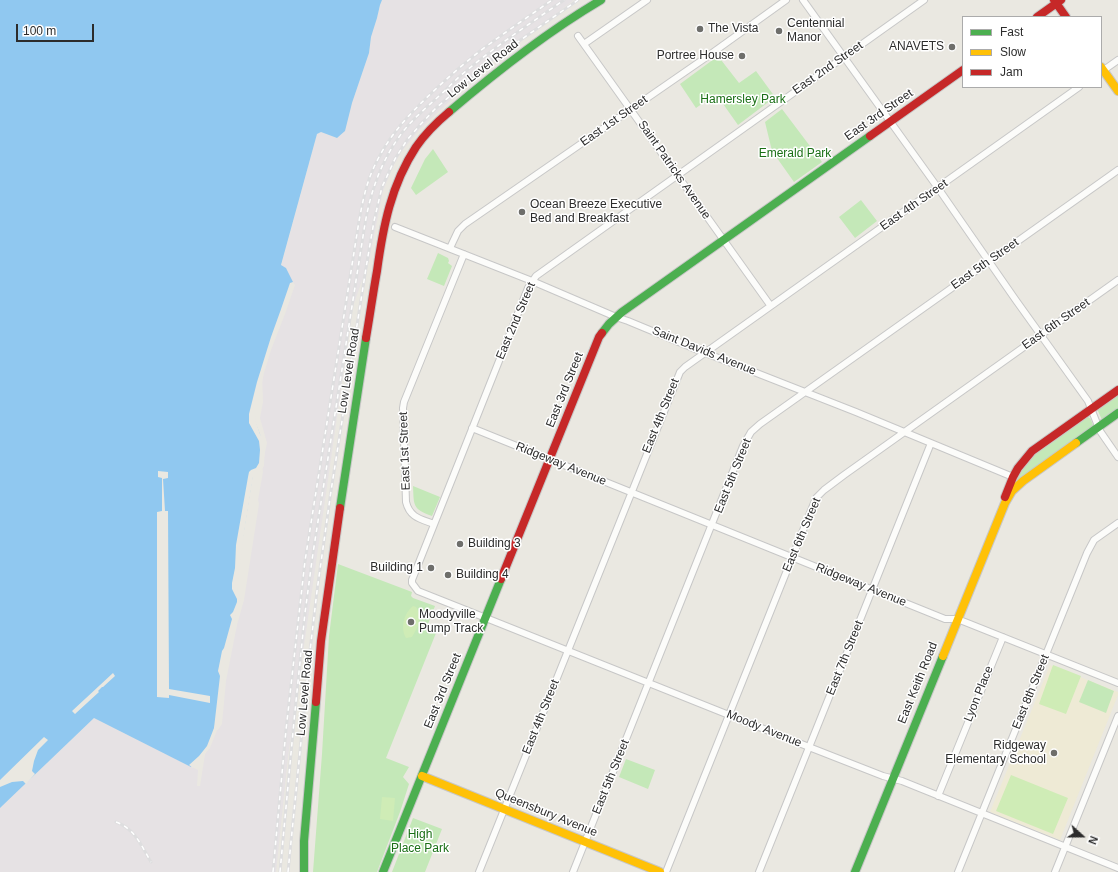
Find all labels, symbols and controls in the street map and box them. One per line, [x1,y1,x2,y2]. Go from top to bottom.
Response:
scale bar [18,16,96,42]
legend [962,16,1102,88]
place label: Centennial Manor [787,17,844,45]
place label: The Vista [708,22,758,36]
text: 100 m [23,24,56,38]
marker: The Vista [695,24,705,34]
text: Fast [1000,25,1023,39]
marker: Centennial Manor [774,26,784,36]
street label: Low Level Road [445,37,521,101]
street label: East 2nd Street [790,38,866,98]
place label: ANAVETS [889,40,944,54]
marker: ANAVETS [947,42,957,52]
text: Slow [1000,45,1026,59]
place label: Portree House [657,49,734,63]
marker: Portree House [737,51,747,61]
text: Jam [1000,65,1023,79]
street label: East 3rd Street [842,86,916,144]
street label: East 1st Street [578,93,650,149]
park label: Hamersley Park [700,93,786,107]
street label: Saint Patricks Avenue [634,118,714,222]
park label: Emerald Park [759,147,831,161]
street label: East 4th Street [877,176,951,234]
place label: Ocean Breeze Executive Bed and Breakfast [530,198,662,226]
marker: Ocean Breeze Executive Bed and Breakfast [517,207,527,217]
street label: East 5th Street [948,235,1022,293]
street label: East 2nd Street [493,280,539,362]
street label: East 6th Street [1019,295,1093,353]
street label: Saint Davids Avenue [650,323,758,379]
street label: Low Level Road [335,327,363,415]
street label: East 3rd Street [543,350,587,430]
street label: East 4th Street [639,377,683,455]
street label: East 1st Street [396,411,414,491]
street label: East 5th Street [711,437,755,515]
street label: Ridgeway Avenue [514,439,608,489]
street label: East 6th Street [780,496,824,574]
place label: Building 3 [468,537,521,551]
marker: Building 3 [455,539,465,549]
street label: Ridgeway Avenue [814,560,908,610]
place label: Building 1 [370,561,423,575]
marker: Building 1 [426,563,436,573]
place label: Building 4 [456,568,509,582]
marker: Building 4 [443,570,453,580]
place label: Moodyville Pump Track [419,608,483,636]
marker: Moodyville Pump Track [406,617,416,627]
street label: East 7th Street [823,619,867,697]
street label: East Keith Road [895,640,941,726]
street label: Low Level Road [294,650,316,736]
street label: East 3rd Street [421,651,465,731]
street label: East 8th Street [1009,653,1053,731]
street label: Lyon Place [961,664,997,724]
street label: East 4th Street [519,678,563,756]
street label: Moody Avenue [724,707,804,751]
street label: East 5th Street [589,738,633,816]
place label: Ridgeway Elementary School [945,739,1046,767]
marker: Ridgeway Elementary School [1049,748,1059,758]
street label: Queensbury Avenue [493,786,599,840]
north arrow [1062,816,1102,856]
park label: High Place Park [391,828,449,856]
text: N [1086,834,1100,846]

